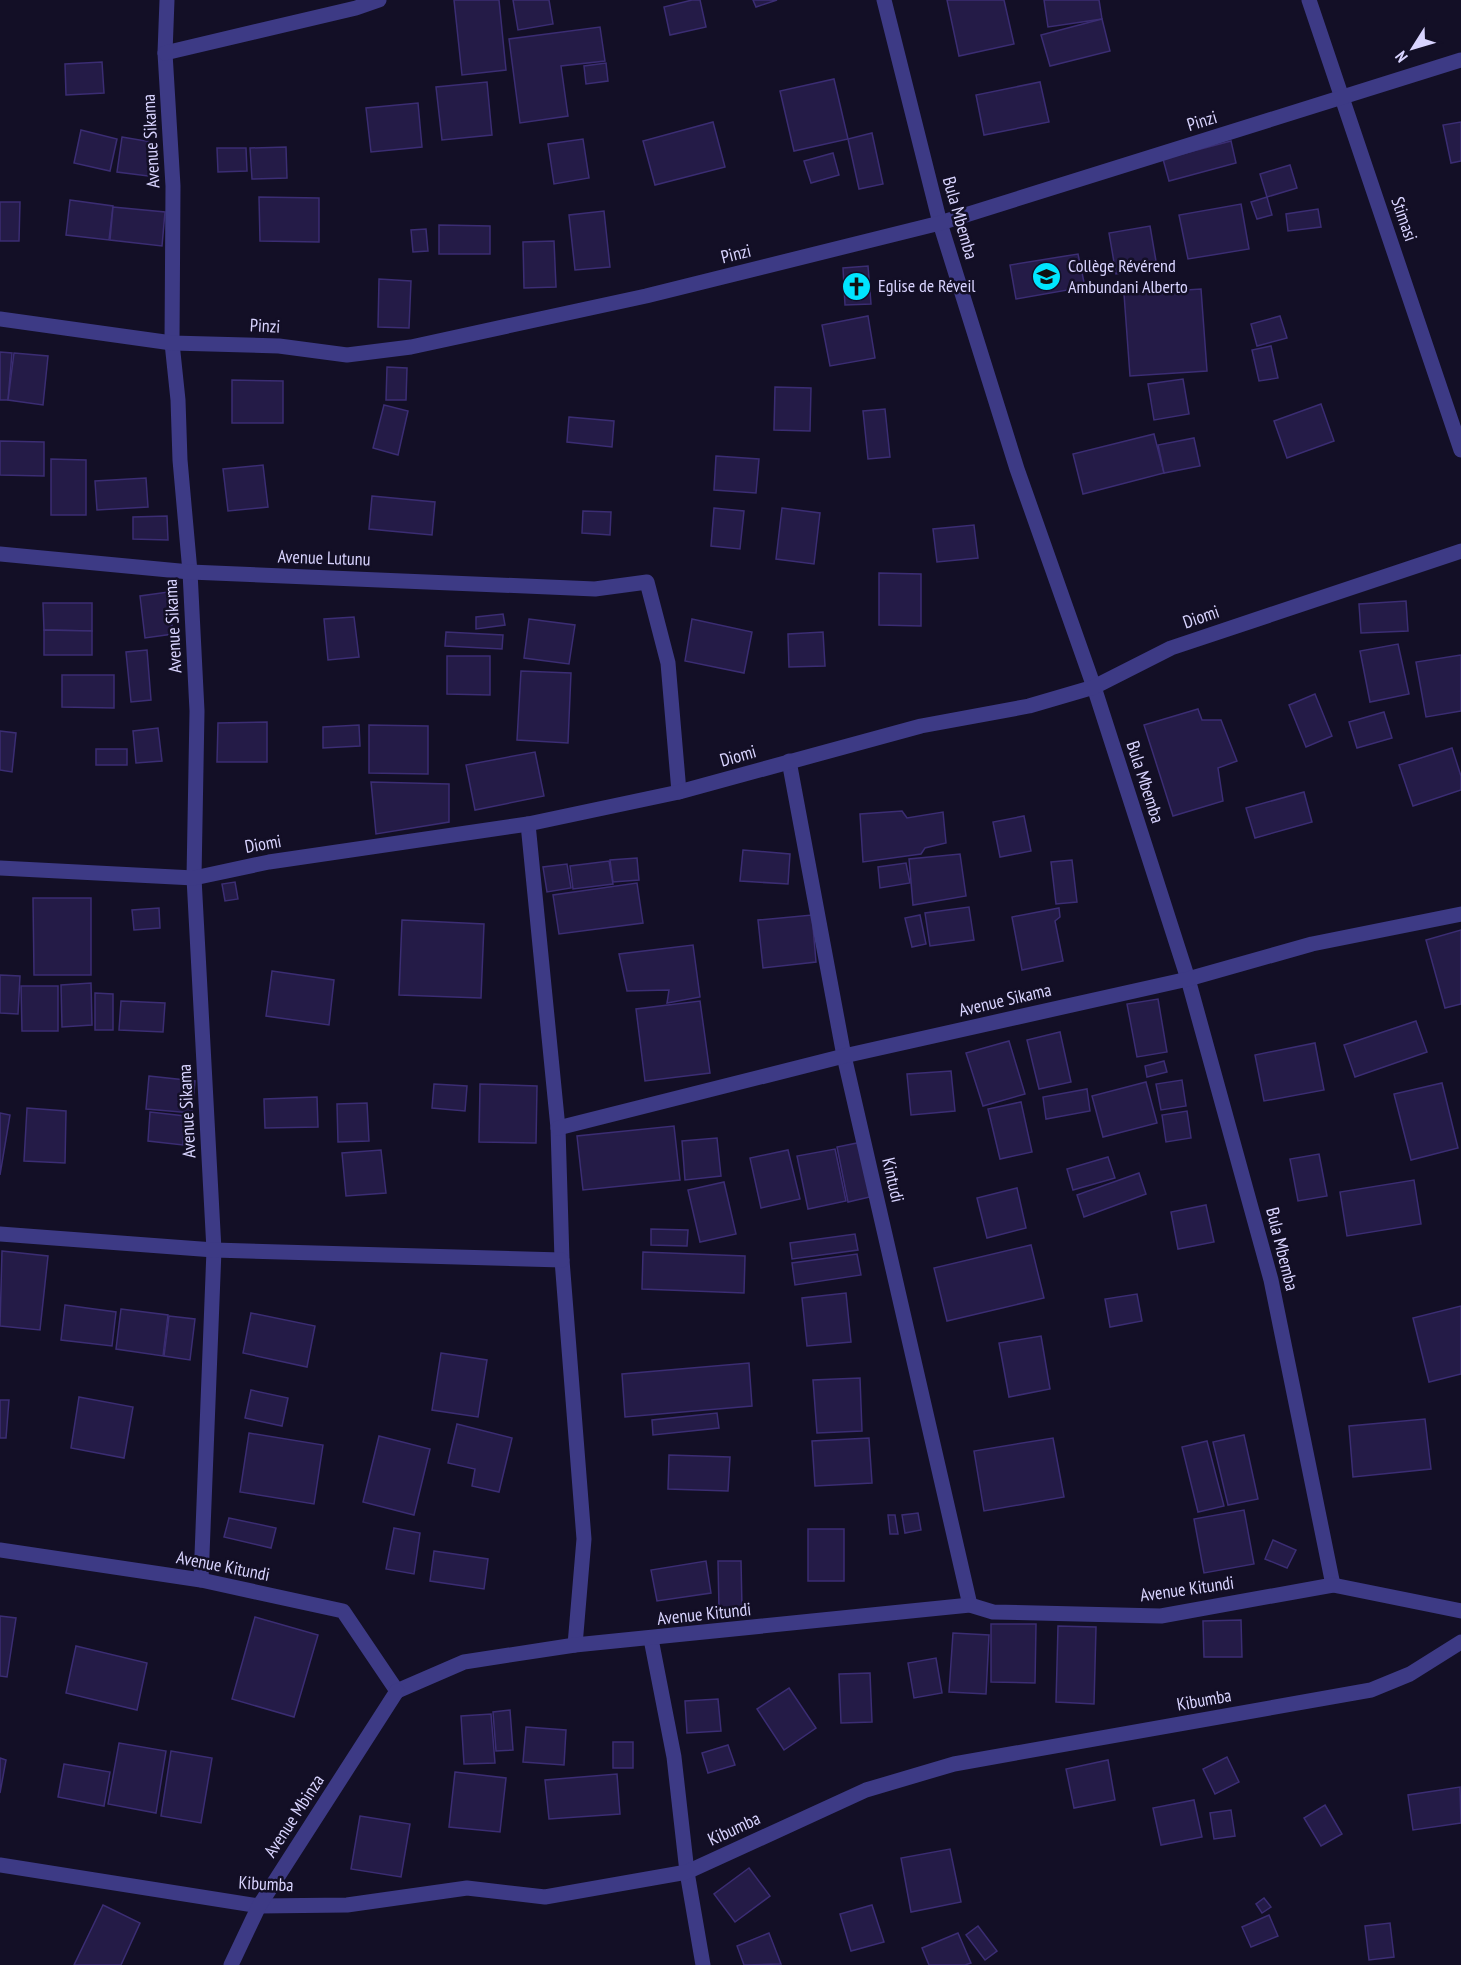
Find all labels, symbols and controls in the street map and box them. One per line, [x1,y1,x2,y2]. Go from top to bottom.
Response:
north arrow [1383,18,1443,78]
text: N [1390,48,1412,66]
street label: Avenue Sikama [137,93,164,189]
street label: Pinzi [1184,105,1220,136]
street label: Bula Mbemba [938,174,983,262]
street label: Stimasi [1386,194,1423,244]
street label: Pinzi [718,239,753,268]
place label: Collège Révérend Ambundani Alberto [1068,254,1188,298]
school or university icon: Collège Révérend Ambundani Alberto [1031,260,1063,292]
church icon: Eglise de Réveil [841,270,873,302]
place label: Eglise de Réveil [878,274,976,297]
street label: Pinzi [249,313,281,338]
street label: Avenue Lutunu [277,544,371,571]
street label: Avenue Sikama [159,578,186,674]
street label: Diomi [1180,600,1222,633]
street label: Bula Mbemba [1121,738,1170,826]
street label: Diomi [717,739,759,772]
street label: Diomi [243,829,283,858]
street label: Avenue Sikama [956,978,1053,1021]
street label: Avenue Sikama [173,1063,200,1159]
street label: Kintudi [877,1155,910,1204]
street label: Bula Mbemba [1261,1205,1304,1293]
street label: Avenue Kitundi [175,1545,272,1586]
street label: Avenue Kitundi [1139,1571,1235,1606]
street label: Avenue Kitundi [656,1597,752,1630]
street label: Kibumba [1175,1683,1233,1716]
street label: Avenue Mbinza [258,1770,329,1861]
street label: Kibumba [704,1806,764,1851]
street label: Kibumba [238,1871,294,1896]

